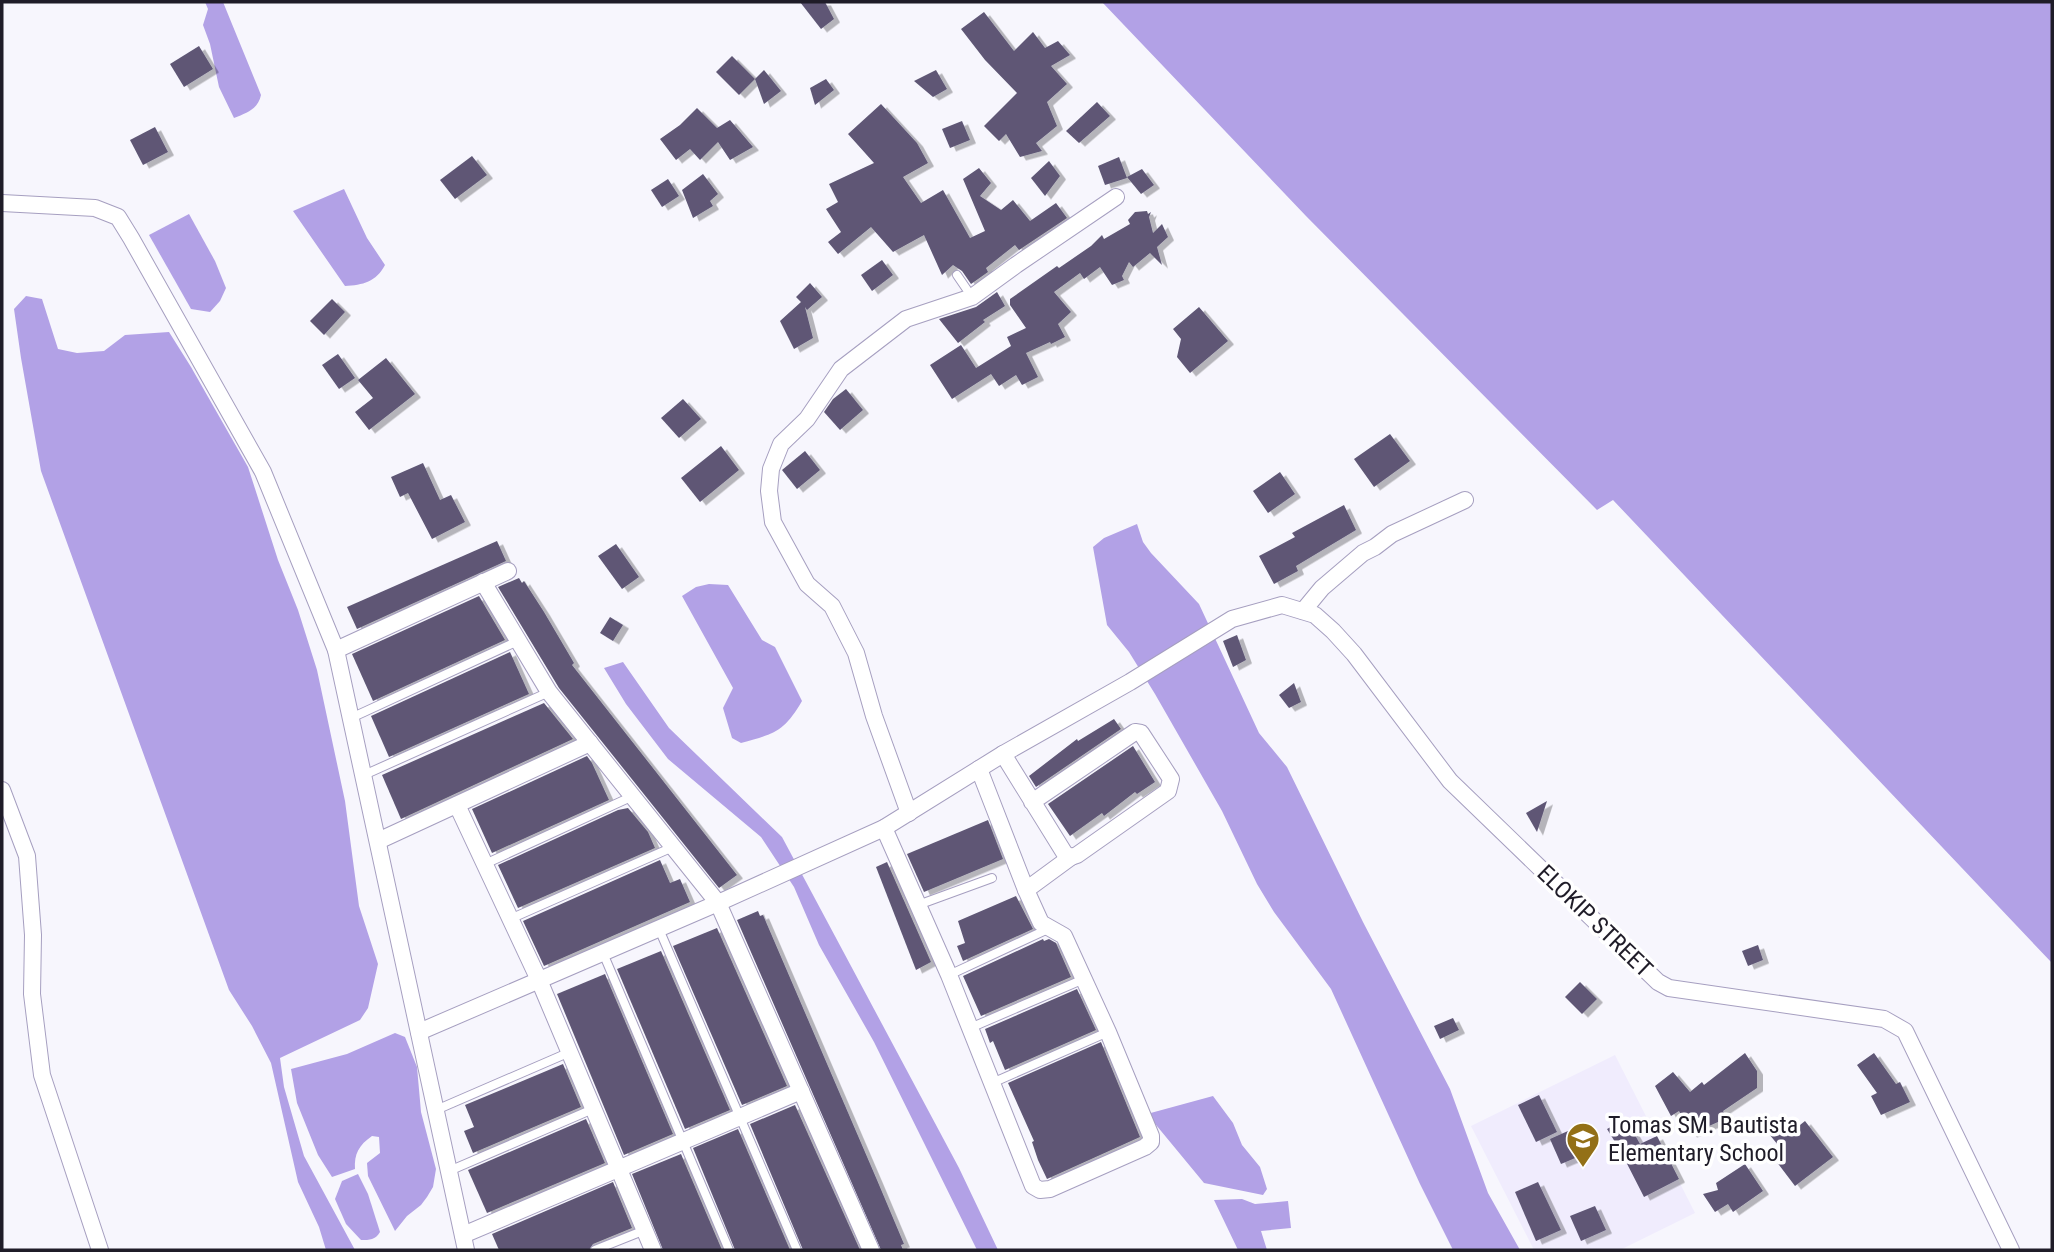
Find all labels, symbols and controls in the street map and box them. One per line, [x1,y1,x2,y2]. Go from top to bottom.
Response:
street label: ELOKIP STREET [1532,859,1658,983]
place label: Tomas SM. Bautista Elementary School [1608,1111,1798,1167]
school or university icon: Tomas SM. Bautista Elementary School [1564,1120,1602,1169]

